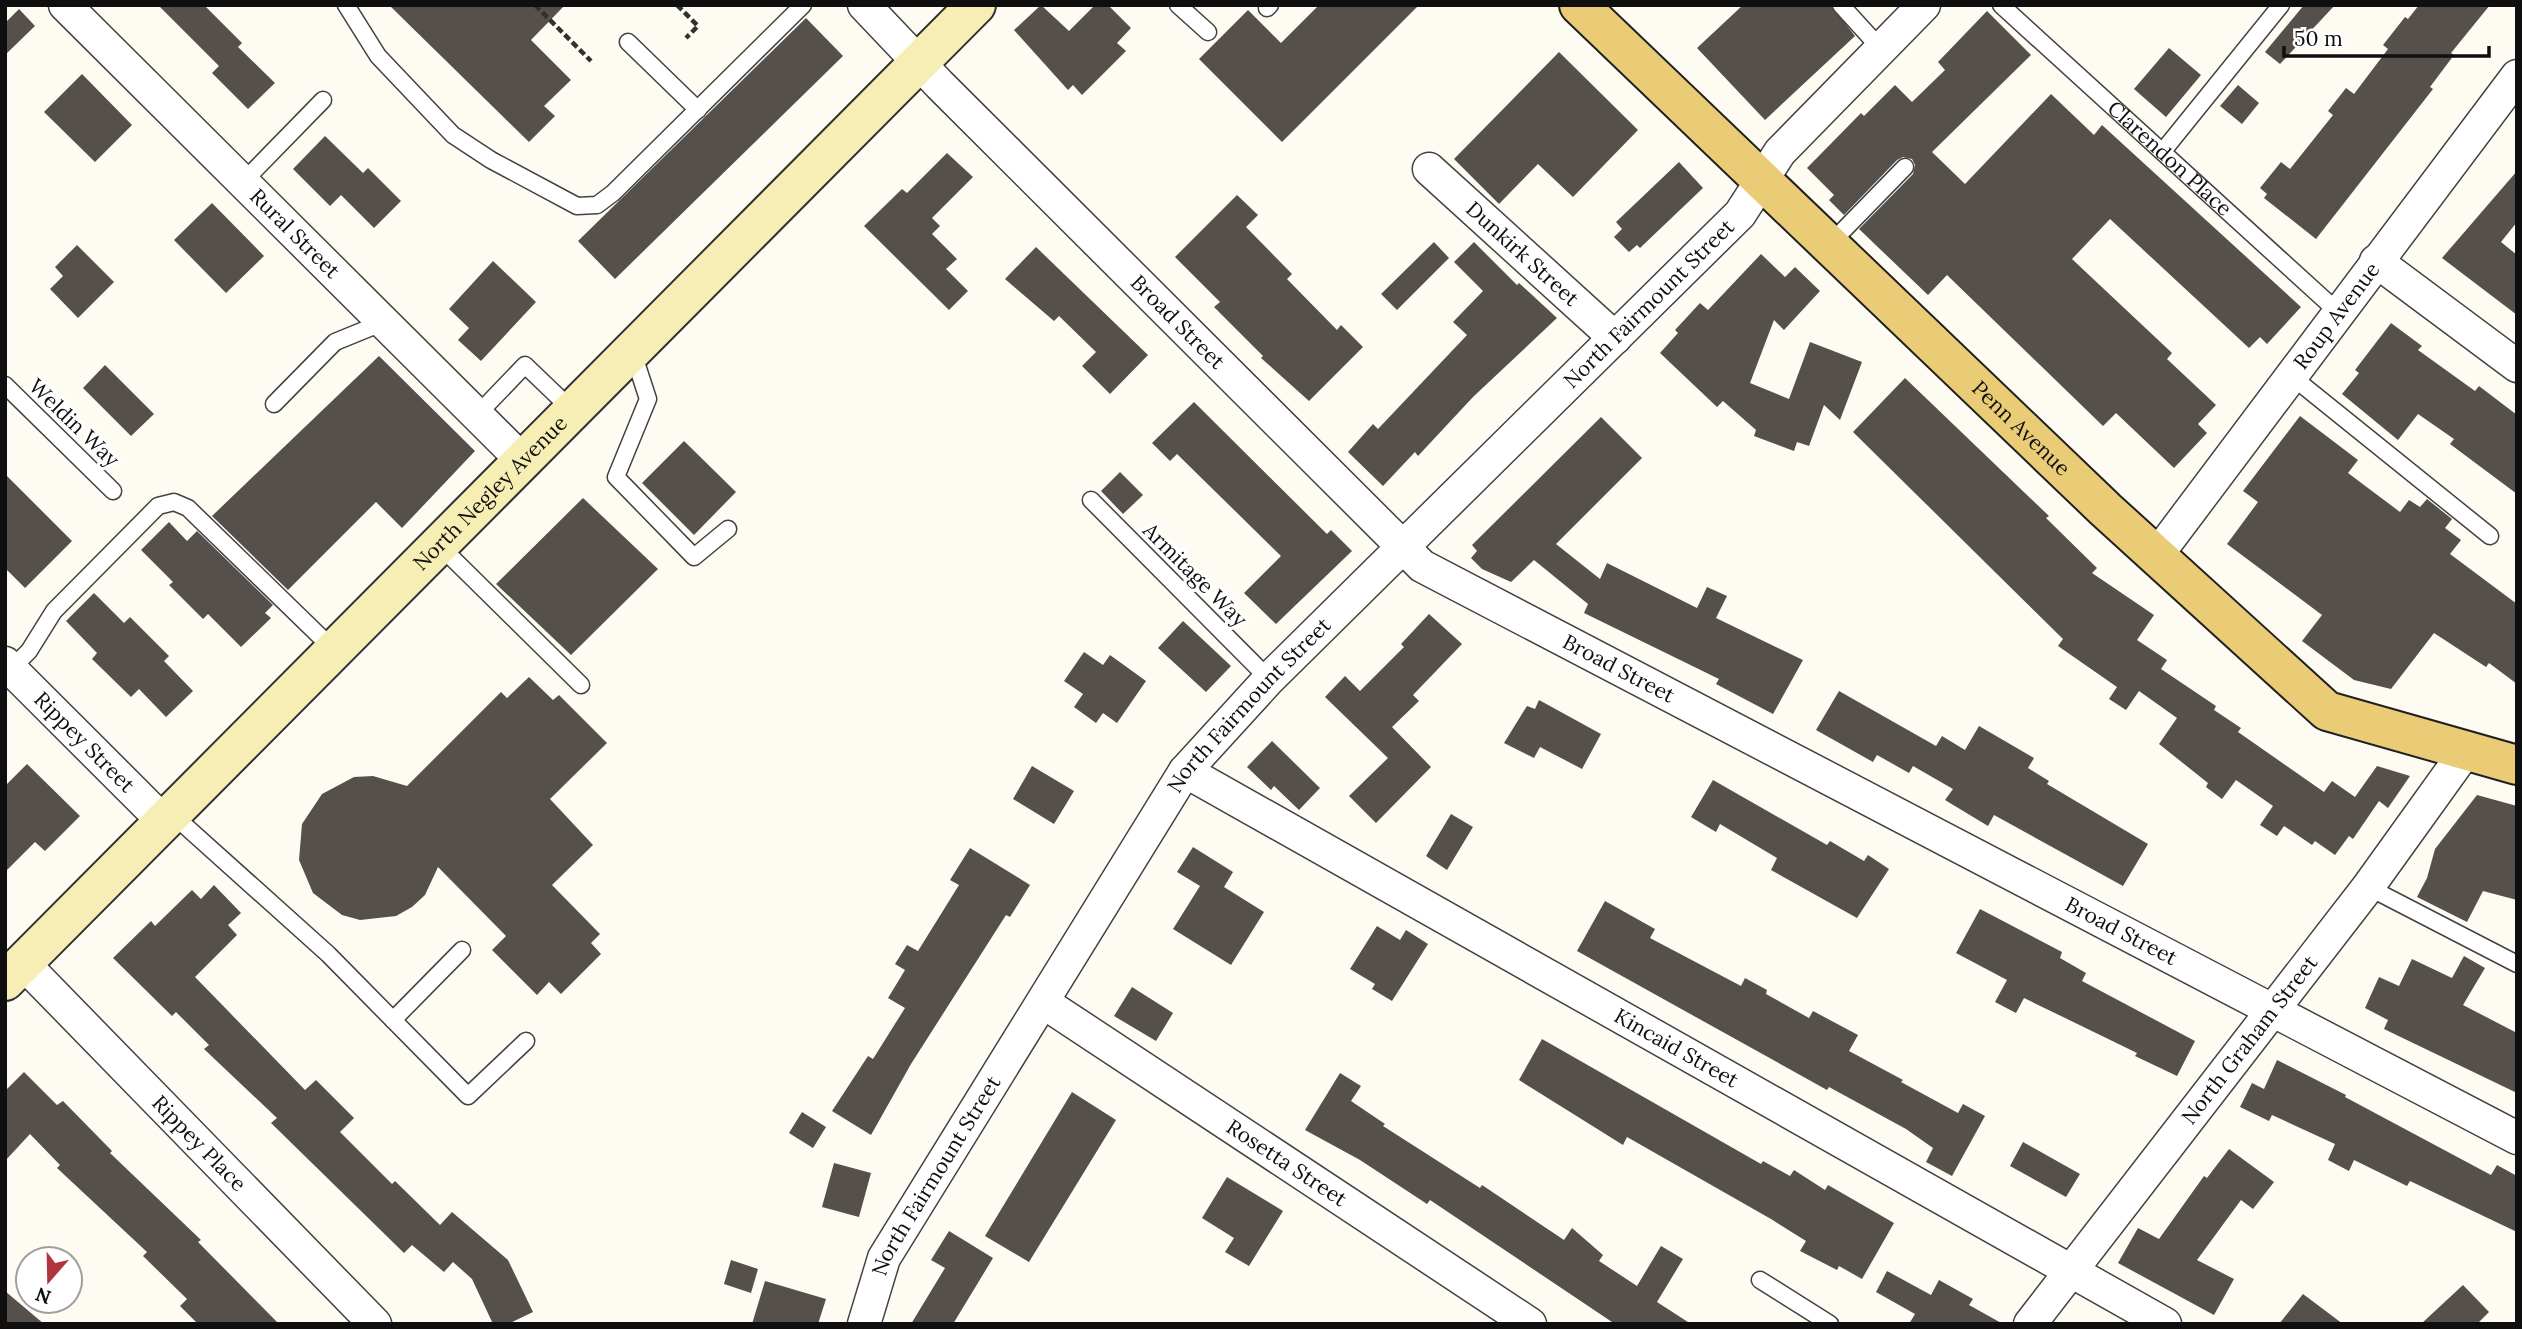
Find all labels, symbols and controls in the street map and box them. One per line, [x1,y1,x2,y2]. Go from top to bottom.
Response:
scale bar [2284,14,2489,58]
text: 50 m [2294,25,2343,52]
street label: Clarendon Place [2102,95,2238,222]
street label: Rural Street [244,183,346,284]
street label: Dunkirk Street [1460,195,1585,312]
street label: North Fairmount Street [1557,213,1740,394]
street label: Roup Avenue [2287,257,2385,375]
street label: Broad Street [1125,269,1232,375]
street label: Weldin Way [23,373,125,473]
street label: Penn Avenue [1966,375,2076,481]
street label: North Negley Avenue [407,410,573,576]
street label: Armitage Way [1137,516,1253,632]
street label: North Fairmount Street [1161,611,1337,798]
street label: Broad Street [1558,628,1680,709]
street label: Rippey Street [28,686,141,799]
street label: Broad Street [2061,890,2183,972]
street label: North Graham Street [2175,949,2324,1130]
street label: Kincaid Street [1609,1002,1744,1094]
street label: North Fairmount Street [865,1070,1007,1279]
street label: Rippey Place [146,1089,252,1197]
street label: Rosetta Street [1222,1113,1353,1213]
north arrow [14,1245,84,1315]
text: N [32,1282,54,1310]

